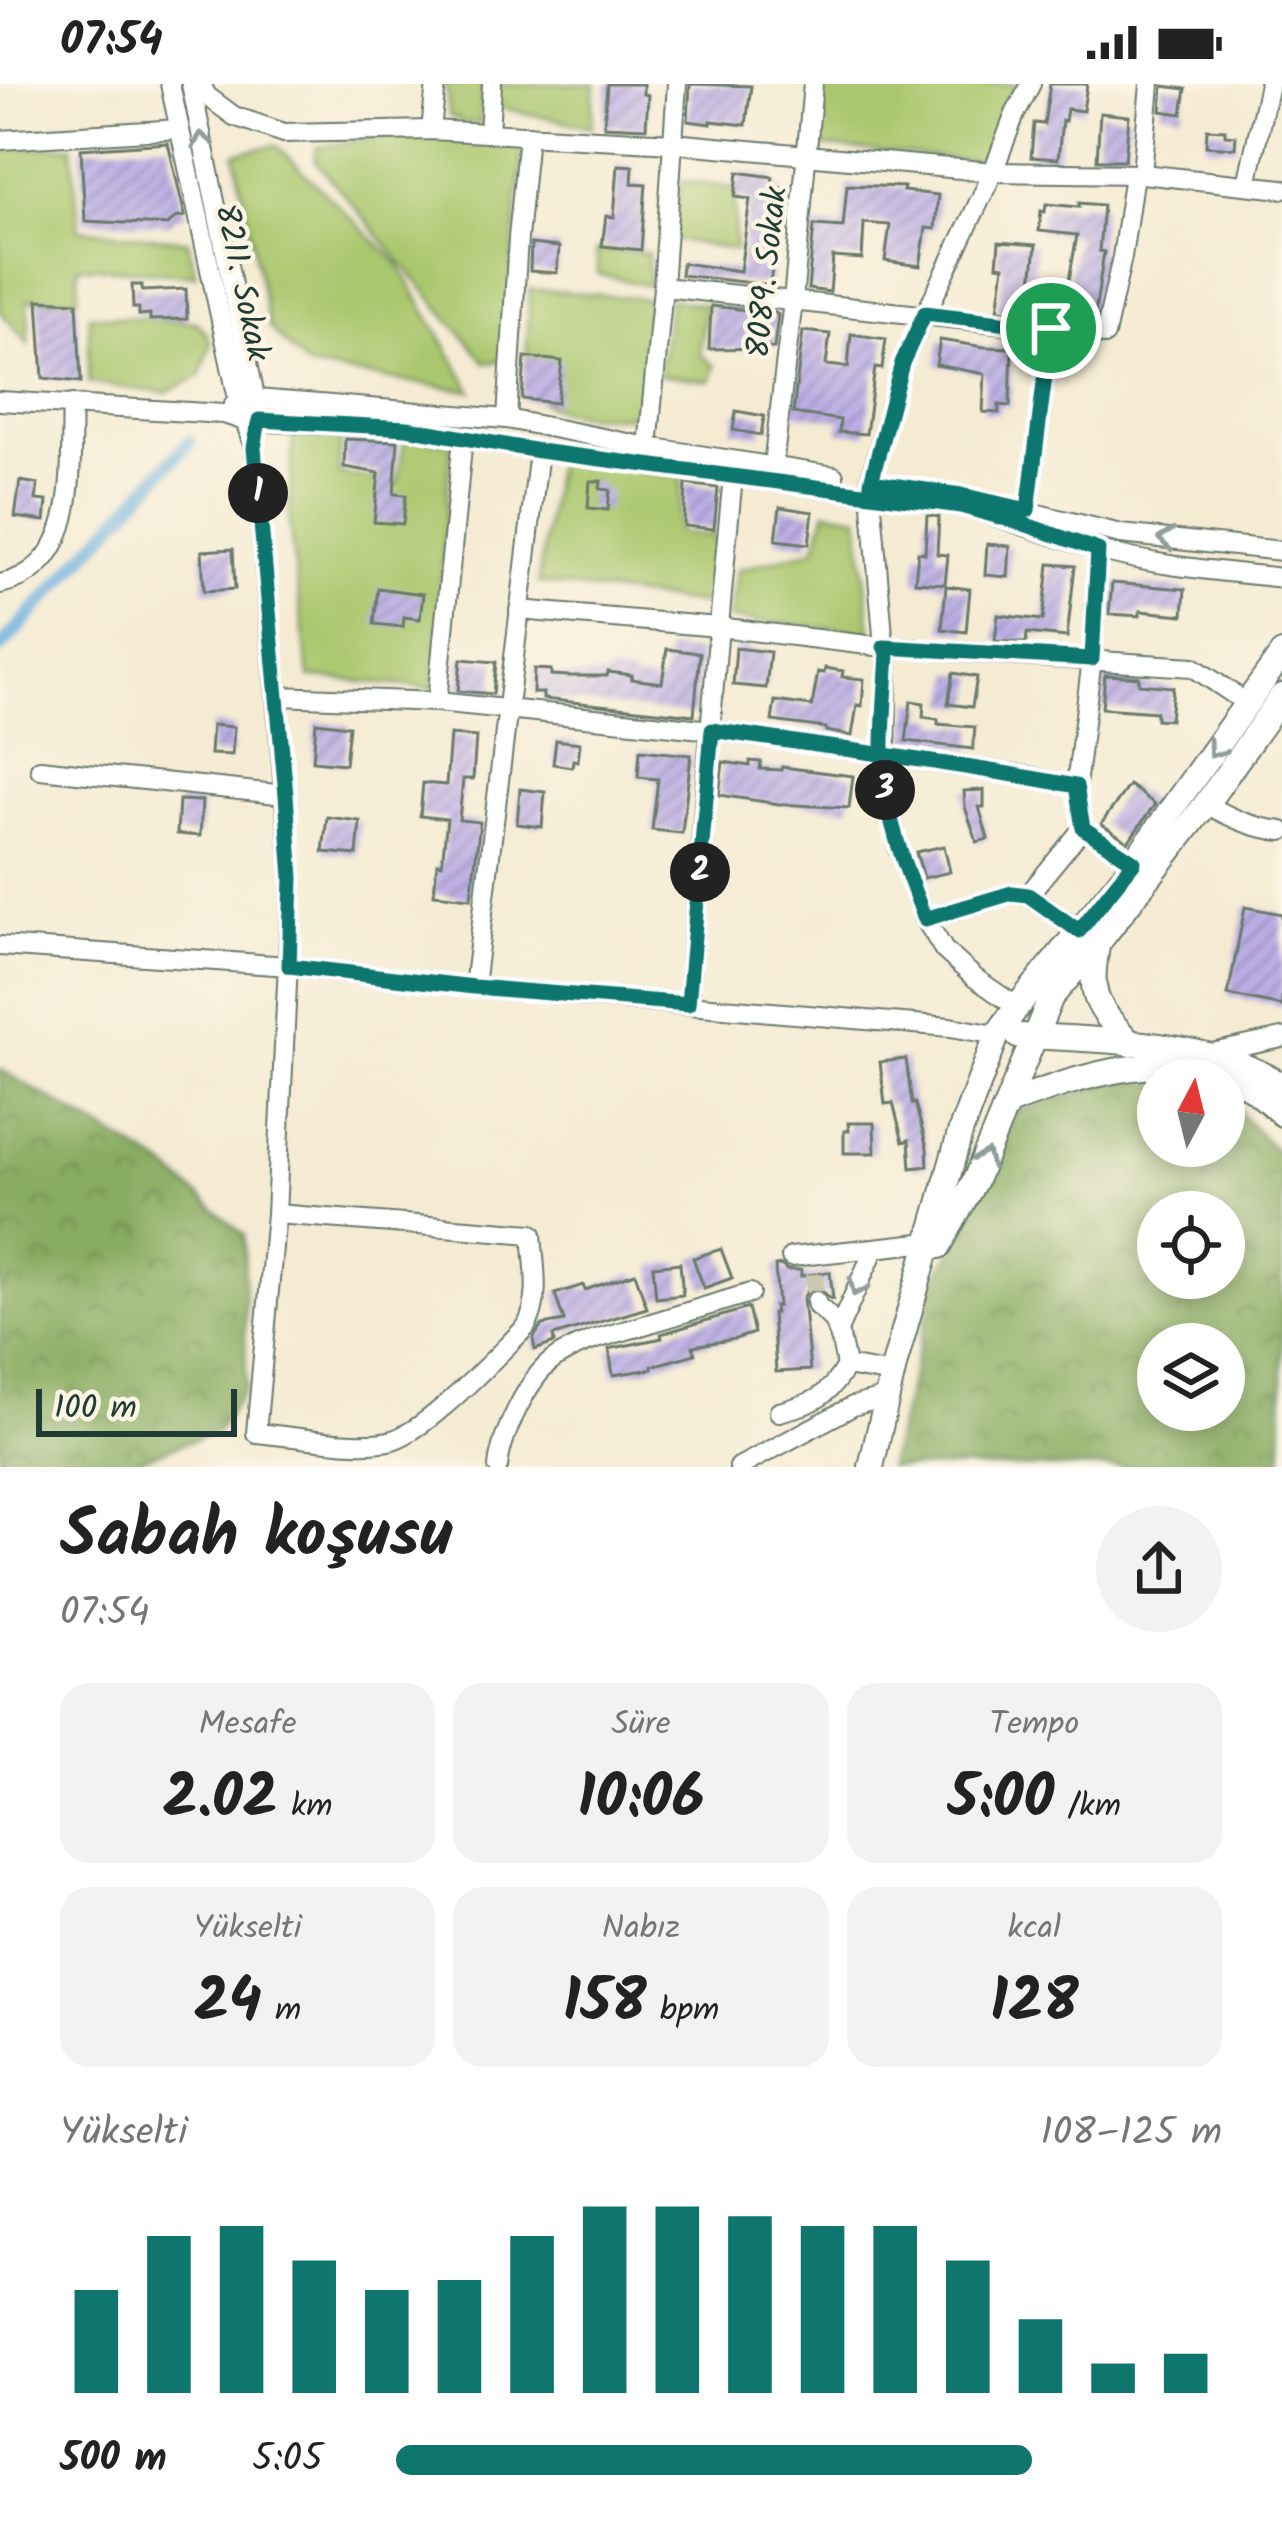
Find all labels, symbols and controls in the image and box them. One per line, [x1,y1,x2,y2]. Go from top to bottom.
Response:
text: 07:54 [60,6,163,78]
one-way arrow [191,131,216,151]
street label: 8089. Sokak [733,183,804,361]
street label: 8211. Sokak [198,199,283,367]
pin [1000,277,1102,379]
icon: arrive [1018,295,1084,361]
pin: 1 [228,463,288,523]
text: 1 [253,466,263,519]
one-way arrow [1156,527,1175,552]
one-way arrow [1207,737,1229,759]
pin: 3 [855,760,915,820]
text: 3 [876,763,894,816]
pin: 2 [670,842,730,902]
text: 2 [690,845,710,898]
north arrow [1137,1059,1245,1167]
map controls [1137,1059,1245,1431]
one-way arrow [971,1149,995,1170]
button: locate [1137,1191,1245,1299]
one-way arrow [847,1276,871,1297]
button: layers [1137,1323,1245,1431]
scale bar [36,1383,237,1436]
text: 100 m [54,1383,137,1436]
text: Sabah koşusu [60,1485,452,1590]
button: share [1096,1506,1222,1632]
text: 07:54 [60,1583,150,1645]
text: Mesafe [199,1699,297,1752]
text: Süre [611,1699,671,1752]
text: Tempo [990,1699,1079,1752]
text: 2.02 [163,1752,278,1848]
text: 10:06 [578,1752,704,1848]
text: 5:00 [948,1752,1054,1848]
text: km [278,1781,333,1834]
text: /km [1054,1781,1121,1834]
text: Yükselti [194,1903,302,1956]
text: Nabız [602,1903,680,1956]
text: kcal [1007,1903,1061,1956]
text: 24 [194,1956,262,2052]
text: 158 [563,1956,647,2052]
text: 128 [990,1956,1079,2052]
text: m [262,1985,301,2038]
text: bpm [647,1985,719,2038]
text: Yükselti [60,2103,188,2165]
text: 108–125 m [1040,2103,1222,2165]
text: 500 m [60,2429,167,2491]
text: 5:05 [252,2429,323,2491]

